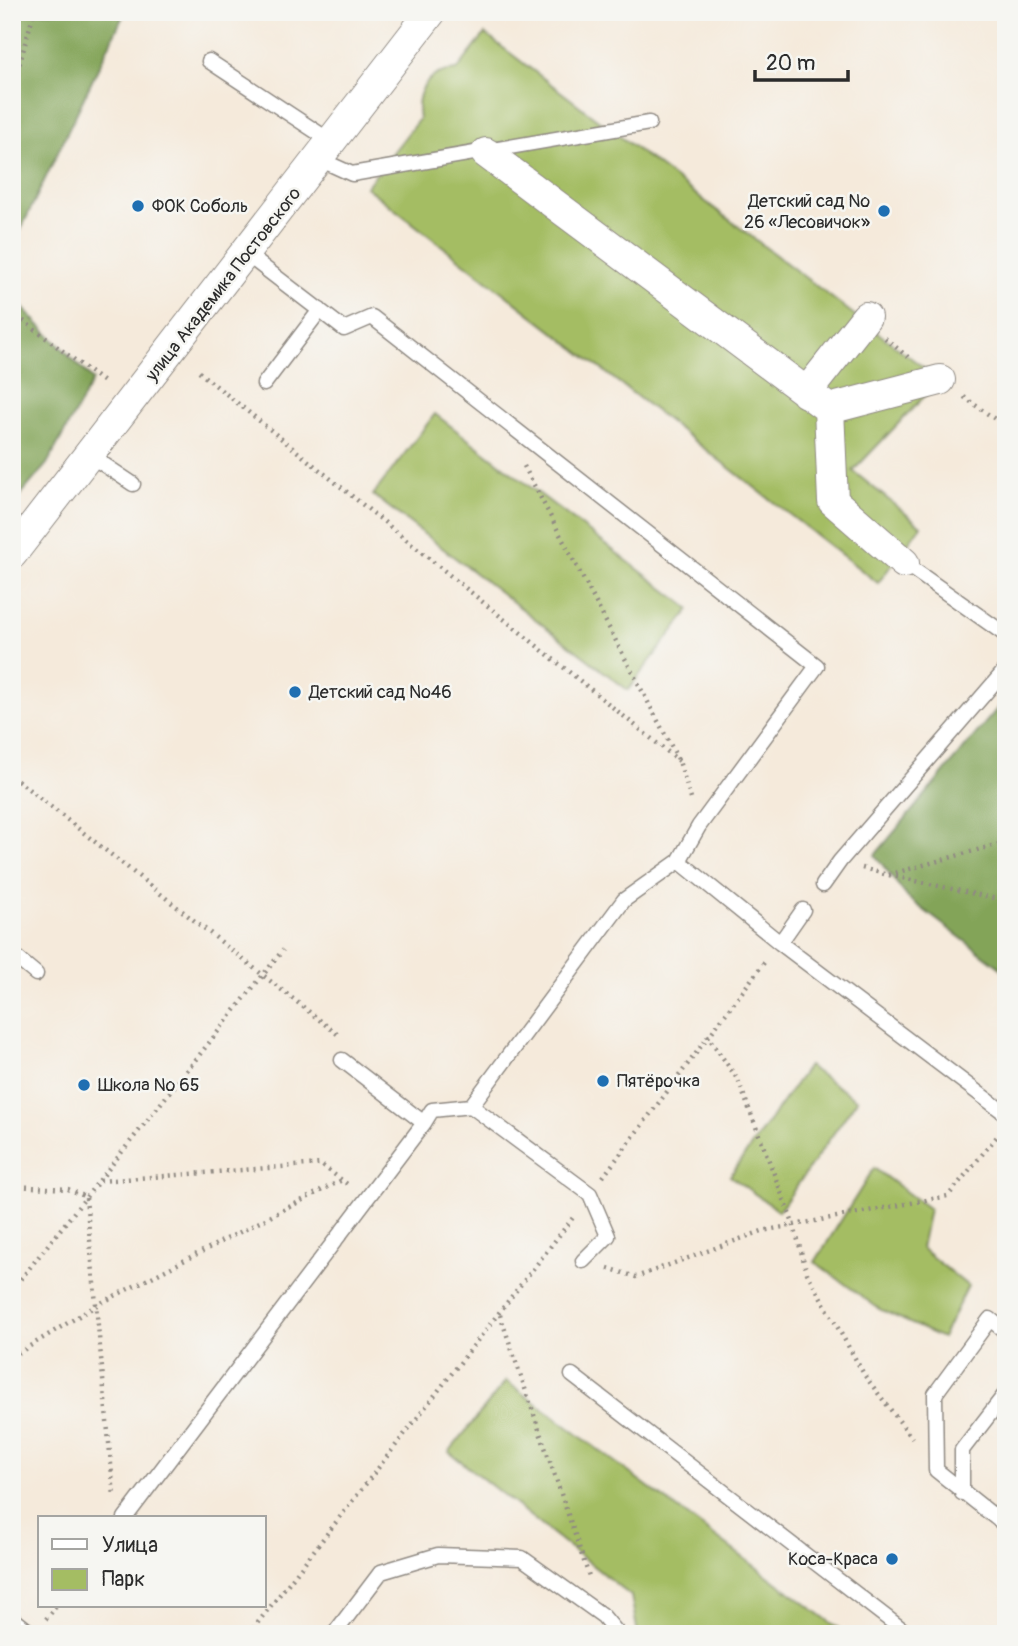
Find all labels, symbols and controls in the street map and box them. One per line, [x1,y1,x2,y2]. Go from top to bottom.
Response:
scale bar [755,38,848,82]
text: 20 m [766,50,815,77]
street label: улица Академика Постовского [140,182,306,387]
place label: Детский сад № 26 «Лесовичок» [744,190,870,234]
place label: ФОК Соболь [152,195,248,218]
marker: ФОК Соболь [130,198,146,214]
marker: Детский сад № 26 «Лесовичок» [876,203,892,219]
place label: Детский сад №46 [308,681,452,704]
marker: Детский сад №46 [287,684,303,700]
place label: Пятёрочка [617,1070,700,1093]
marker: Пятёрочка [595,1073,611,1089]
place label: Школа № 65 [98,1074,199,1097]
marker: Школа № 65 [76,1077,92,1093]
legend [38,1516,266,1608]
text: Улица [102,1532,158,1559]
place label: Коса-Краса [788,1548,878,1571]
marker: Коса-Краса [884,1551,900,1567]
text: Парк [102,1566,145,1593]

